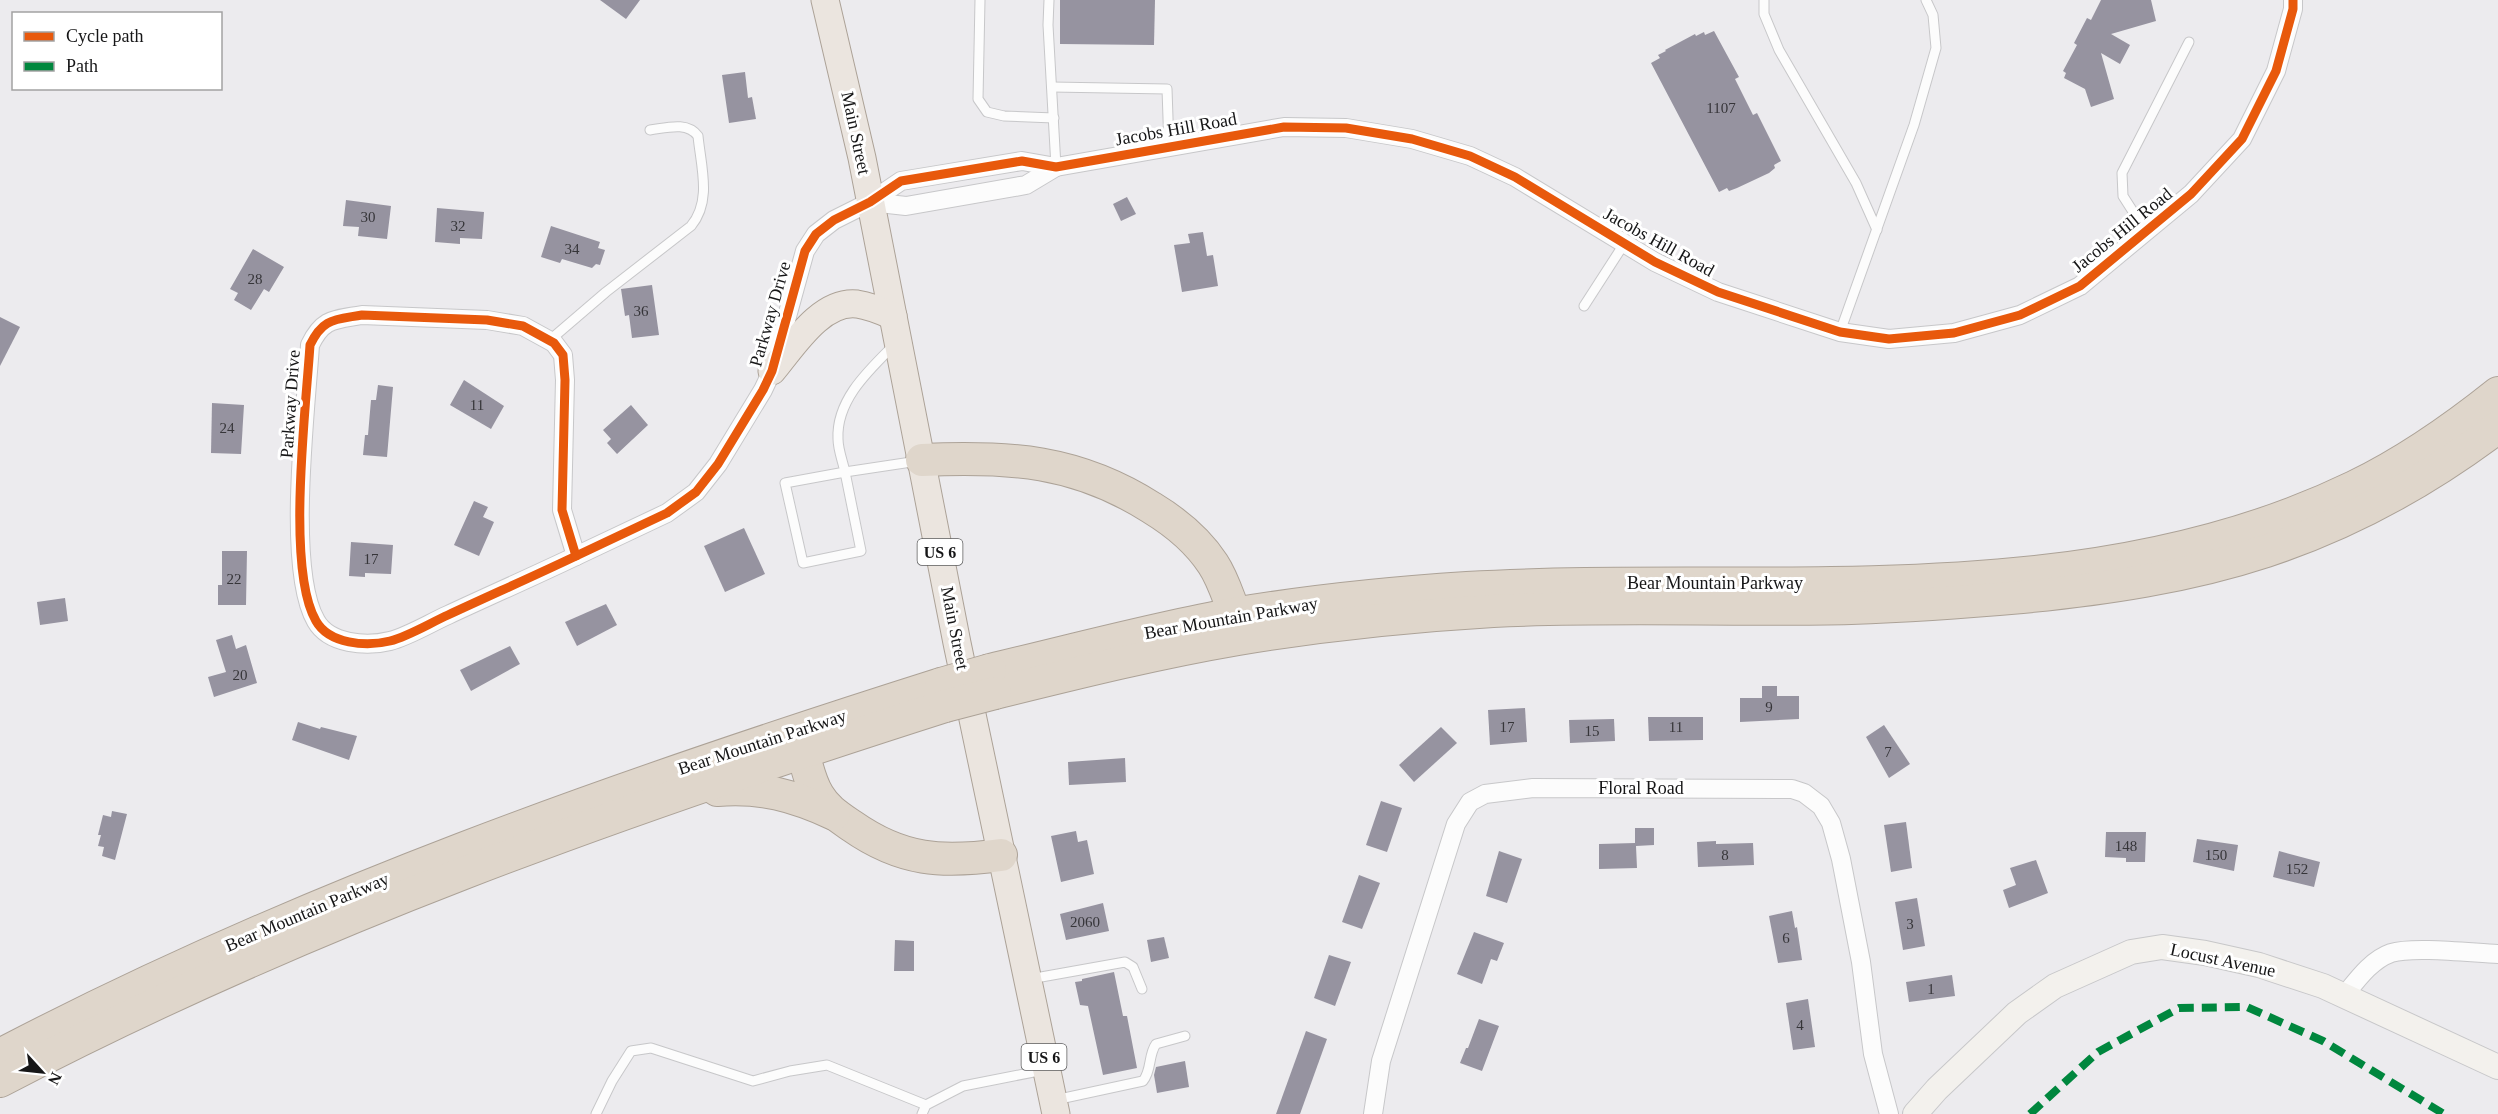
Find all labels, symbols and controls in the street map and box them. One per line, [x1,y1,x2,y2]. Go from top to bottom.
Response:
legend [12,12,222,90]
text: Cycle path [66,26,143,46]
text: Path [66,56,98,76]
street label: Main Street [837,90,875,176]
house number: 1107 [1706,100,1736,116]
street label: Jacobs Hill Road [1114,108,1238,150]
street label: Jacobs Hill Road [2068,184,2176,276]
street label: Jacobs Hill Road [1600,203,1718,281]
house number: 30 [361,209,376,225]
house number: 32 [451,218,466,234]
house number: 34 [565,241,580,257]
street label: Parkway Drive [745,259,795,369]
house number: 28 [248,271,263,287]
house number: 36 [634,303,649,319]
street label: Parkway Drive [276,349,304,459]
house number: 11 [470,397,484,413]
house number: 24 [220,420,235,436]
road number: US 6 [918,539,962,565]
house number: 17 [364,551,379,567]
house number: 22 [227,571,242,587]
street label: Bear Mountain Parkway [1627,573,1803,593]
street label: Main Street [937,585,973,671]
street label: Bear Mountain Parkway [1143,593,1319,643]
house number: 20 [233,667,248,683]
house number: 9 [1765,699,1773,715]
street label: Bear Mountain Parkway [675,705,849,779]
house number: 17 [1500,719,1515,735]
house number: 11 [1669,719,1683,735]
house number: 15 [1585,723,1600,739]
house number: 7 [1884,744,1892,760]
street label: Floral Road [1598,778,1684,798]
house number: 148 [2115,838,2137,854]
house number: 8 [1721,847,1729,863]
house number: 150 [2205,847,2227,863]
house number: 152 [2286,861,2308,877]
street label: Bear Mountain Parkway [222,868,392,956]
house number: 2060 [1070,914,1100,930]
house number: 3 [1906,916,1914,932]
house number: 6 [1782,930,1790,946]
street label: Locust Avenue [2169,939,2277,981]
house number: 1 [1927,981,1935,997]
house number: 4 [1796,1017,1804,1033]
north arrow [12,1042,72,1102]
road number: US 6 [1022,1044,1066,1070]
text: N [45,1070,65,1088]

